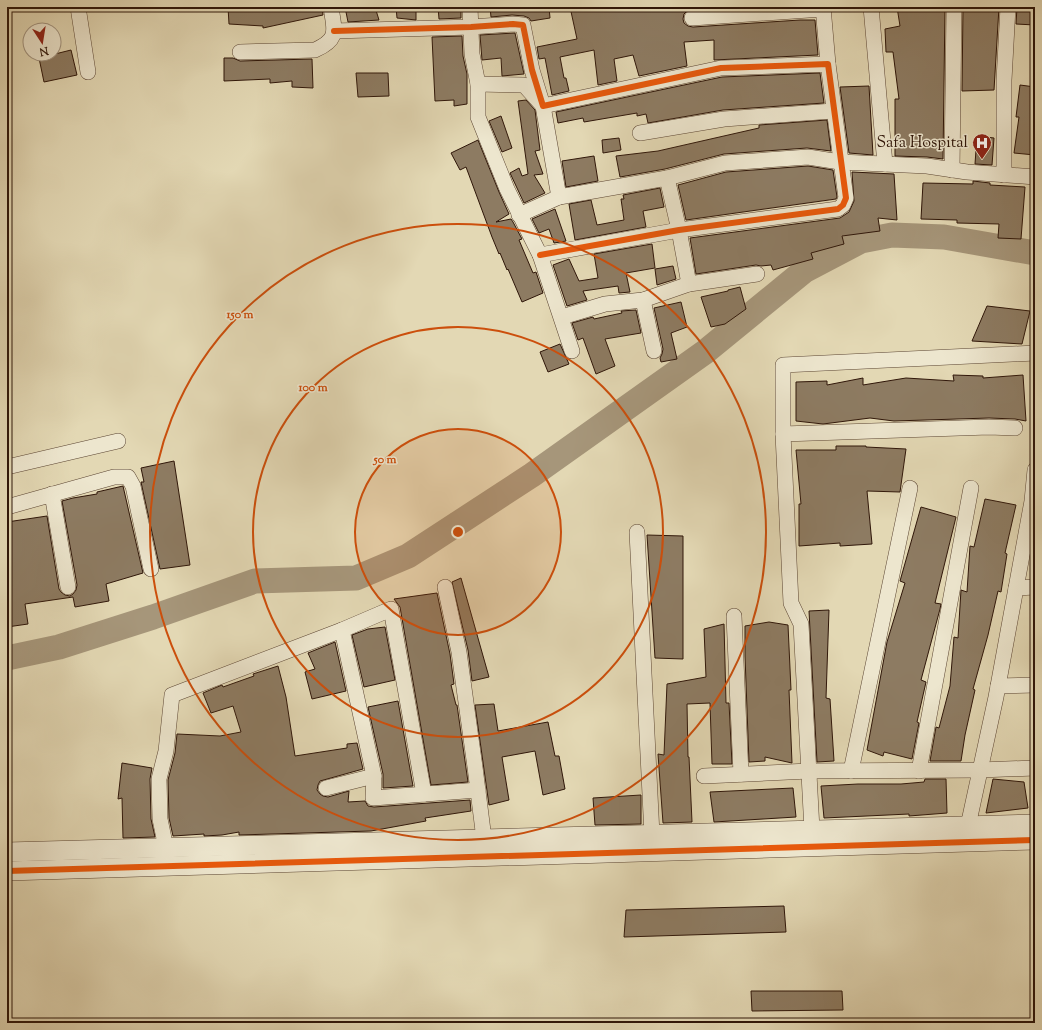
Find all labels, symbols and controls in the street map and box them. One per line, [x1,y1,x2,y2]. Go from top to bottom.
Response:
north arrow [22,22,62,62]
text: N [38,42,51,60]
place label: Safa Hospital [876,132,969,155]
hospital icon: Safa Hospital [971,132,993,160]
text: 150 m [225,306,254,324]
text: 100 m [297,379,328,397]
text: 50 m [373,451,397,469]
centre of rings [451,525,465,539]

